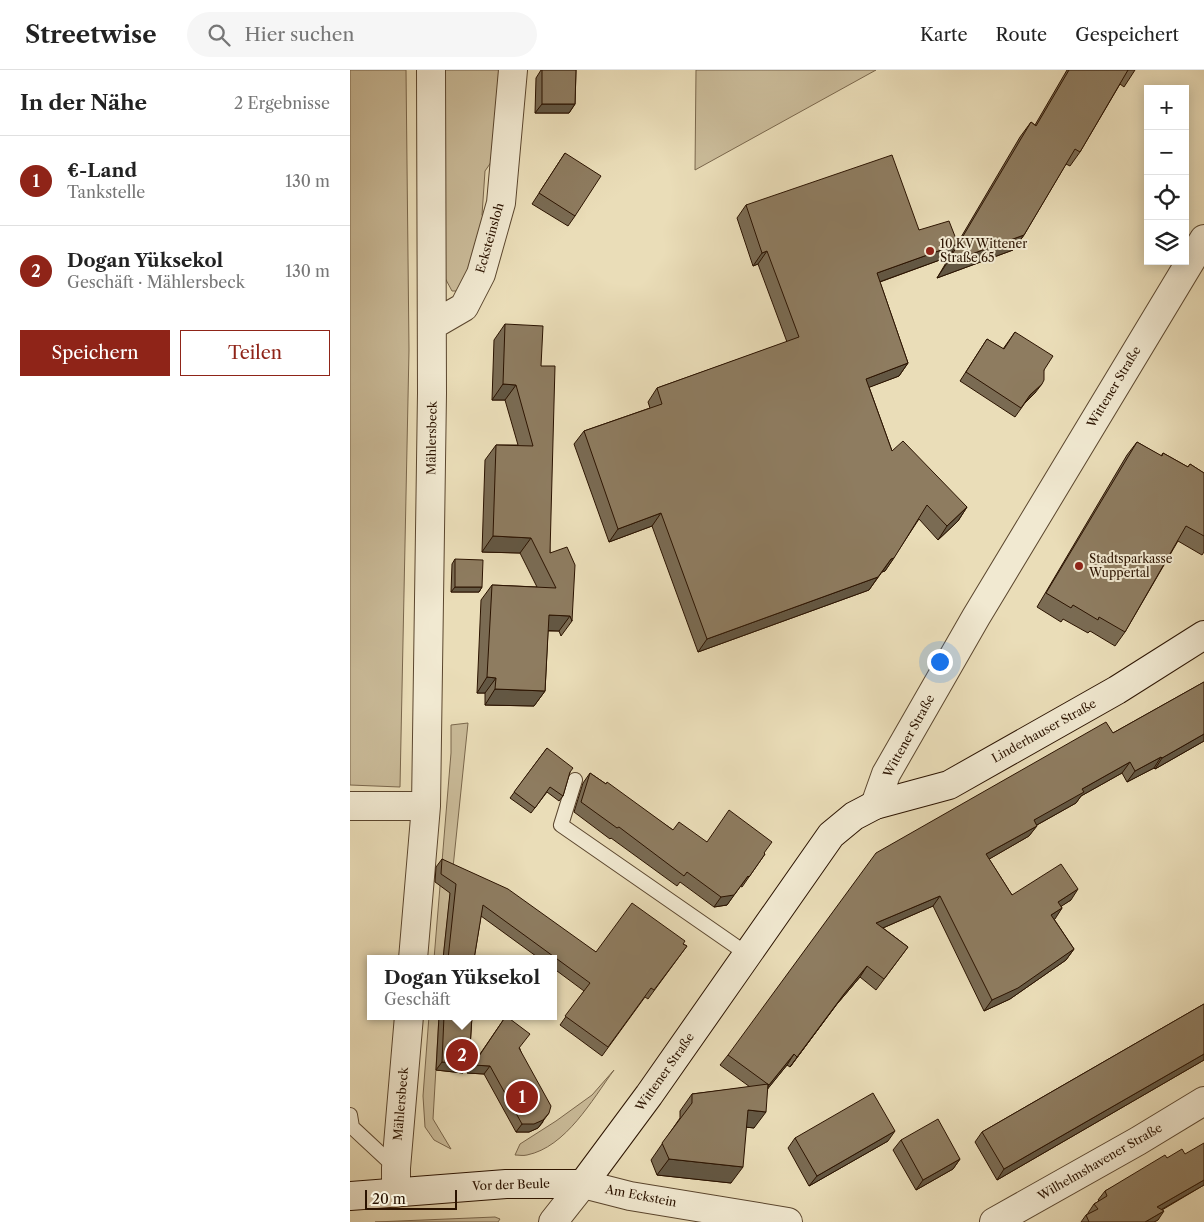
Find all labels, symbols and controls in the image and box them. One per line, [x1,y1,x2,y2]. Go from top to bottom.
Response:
search box [187,12,537,57]
text: Streetwise [25,20,157,49]
icon: search [205,21,233,49]
text: Hier suchen [245,23,354,46]
text: Karte [920,24,968,46]
text: Route [996,24,1047,46]
text: Gespeichert [1075,24,1179,46]
map controls [1144,85,1189,265]
button: + [1144,85,1189,130]
text: In der Nähe [20,90,147,115]
text: 2 Ergebnisse [234,93,330,113]
button: − [1144,130,1189,175]
text: €-Land [67,159,137,182]
text: 1 [32,171,40,191]
text: 130 m [285,171,330,191]
button: locate [1144,175,1189,220]
text: Tankstelle [67,182,145,202]
street label: Ecksteinsloh [472,201,507,275]
button: layers [1144,220,1189,265]
place label: 10 KV Wittener Straße 65 [940,236,1027,265]
marker: 10 KV Wittener Straße 65 [924,245,936,257]
text: Dogan Yüksekol [67,249,223,272]
text: 2 [31,261,41,281]
text: 130 m [285,261,330,281]
text: Geschäft · Mählersbeck [67,272,245,292]
button: Speichern [20,330,170,376]
button: Teilen [180,330,330,376]
street label: Wittener Straße [1083,343,1144,431]
street label: Mählersbeck [423,400,440,475]
place label: Stadtsparkasse Wuppertal [1088,551,1173,580]
marker: Stadtsparkasse Wuppertal [1073,560,1085,572]
your location [927,649,953,675]
street label: Wittener Straße [879,692,938,781]
street label: Linderhauser Straße [989,695,1099,766]
popup [367,955,557,1020]
text: Dogan Yüksekol [384,966,540,989]
text: Geschäft [384,989,451,1009]
street label: Wittener Straße [631,1029,697,1115]
pin: 2 [446,1036,478,1074]
street label: Mählersbeck [390,1066,411,1141]
pin: 1 [506,1078,538,1116]
street label: Wilhelmshavener Straße [1034,1120,1165,1204]
street label: Vor der Beule [471,1176,550,1193]
street label: Am Eckstein [603,1181,678,1210]
scale bar [365,1187,458,1210]
text: 20 m [372,1190,406,1208]

